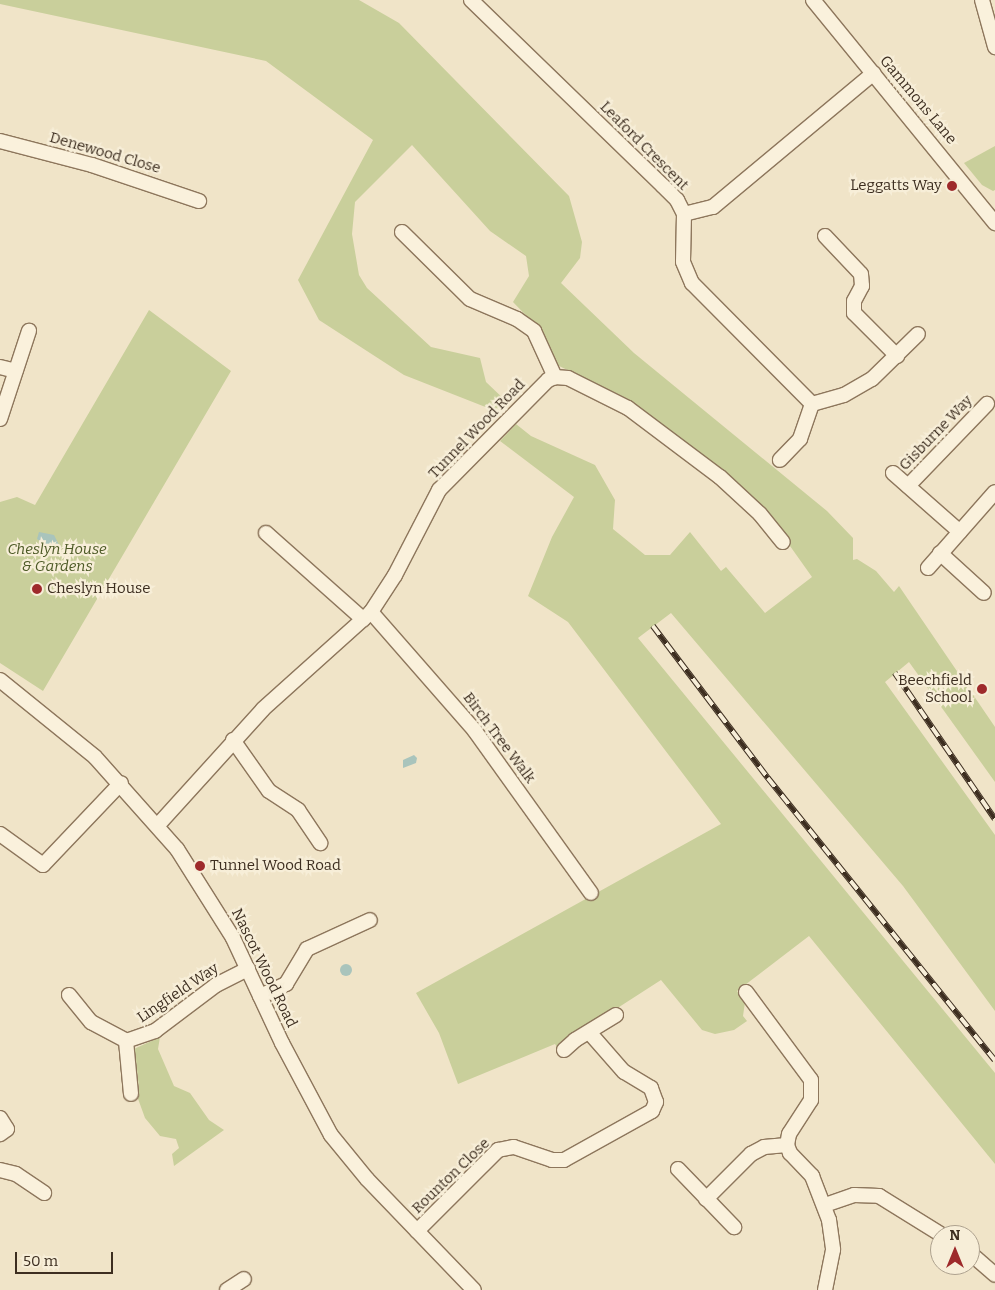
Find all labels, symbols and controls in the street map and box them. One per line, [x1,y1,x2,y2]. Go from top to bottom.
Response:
street label: Gammons Lane [876,52,960,148]
street label: Leaford Crescent [596,98,692,194]
street label: Denewood Close [47,129,163,177]
place label: Leggatts Way [850,177,942,195]
marker: Leggatts Way [946,180,958,192]
street label: Tunnel Wood Road [425,376,529,482]
street label: Gisburne Way [896,392,976,474]
park label: Cheslyn House & Gardens [7,540,107,575]
place label: Cheslyn House [47,580,150,598]
marker: Cheslyn House [31,583,43,595]
place label: Beechfield School [898,671,972,706]
marker: Beechfield School [976,683,988,695]
street label: Birch Tree Walk [459,689,539,787]
place label: Tunnel Wood Road [210,857,341,875]
marker: Tunnel Wood Road [194,860,206,872]
street label: Nascot Wood Road [227,906,301,1030]
street label: Lingfield Way [134,959,222,1027]
street label: Rounton Close [408,1134,494,1218]
north arrow [930,1225,980,1275]
text: N [950,1227,960,1244]
scale bar [18,1242,115,1274]
text: 50 m [23,1252,58,1270]

